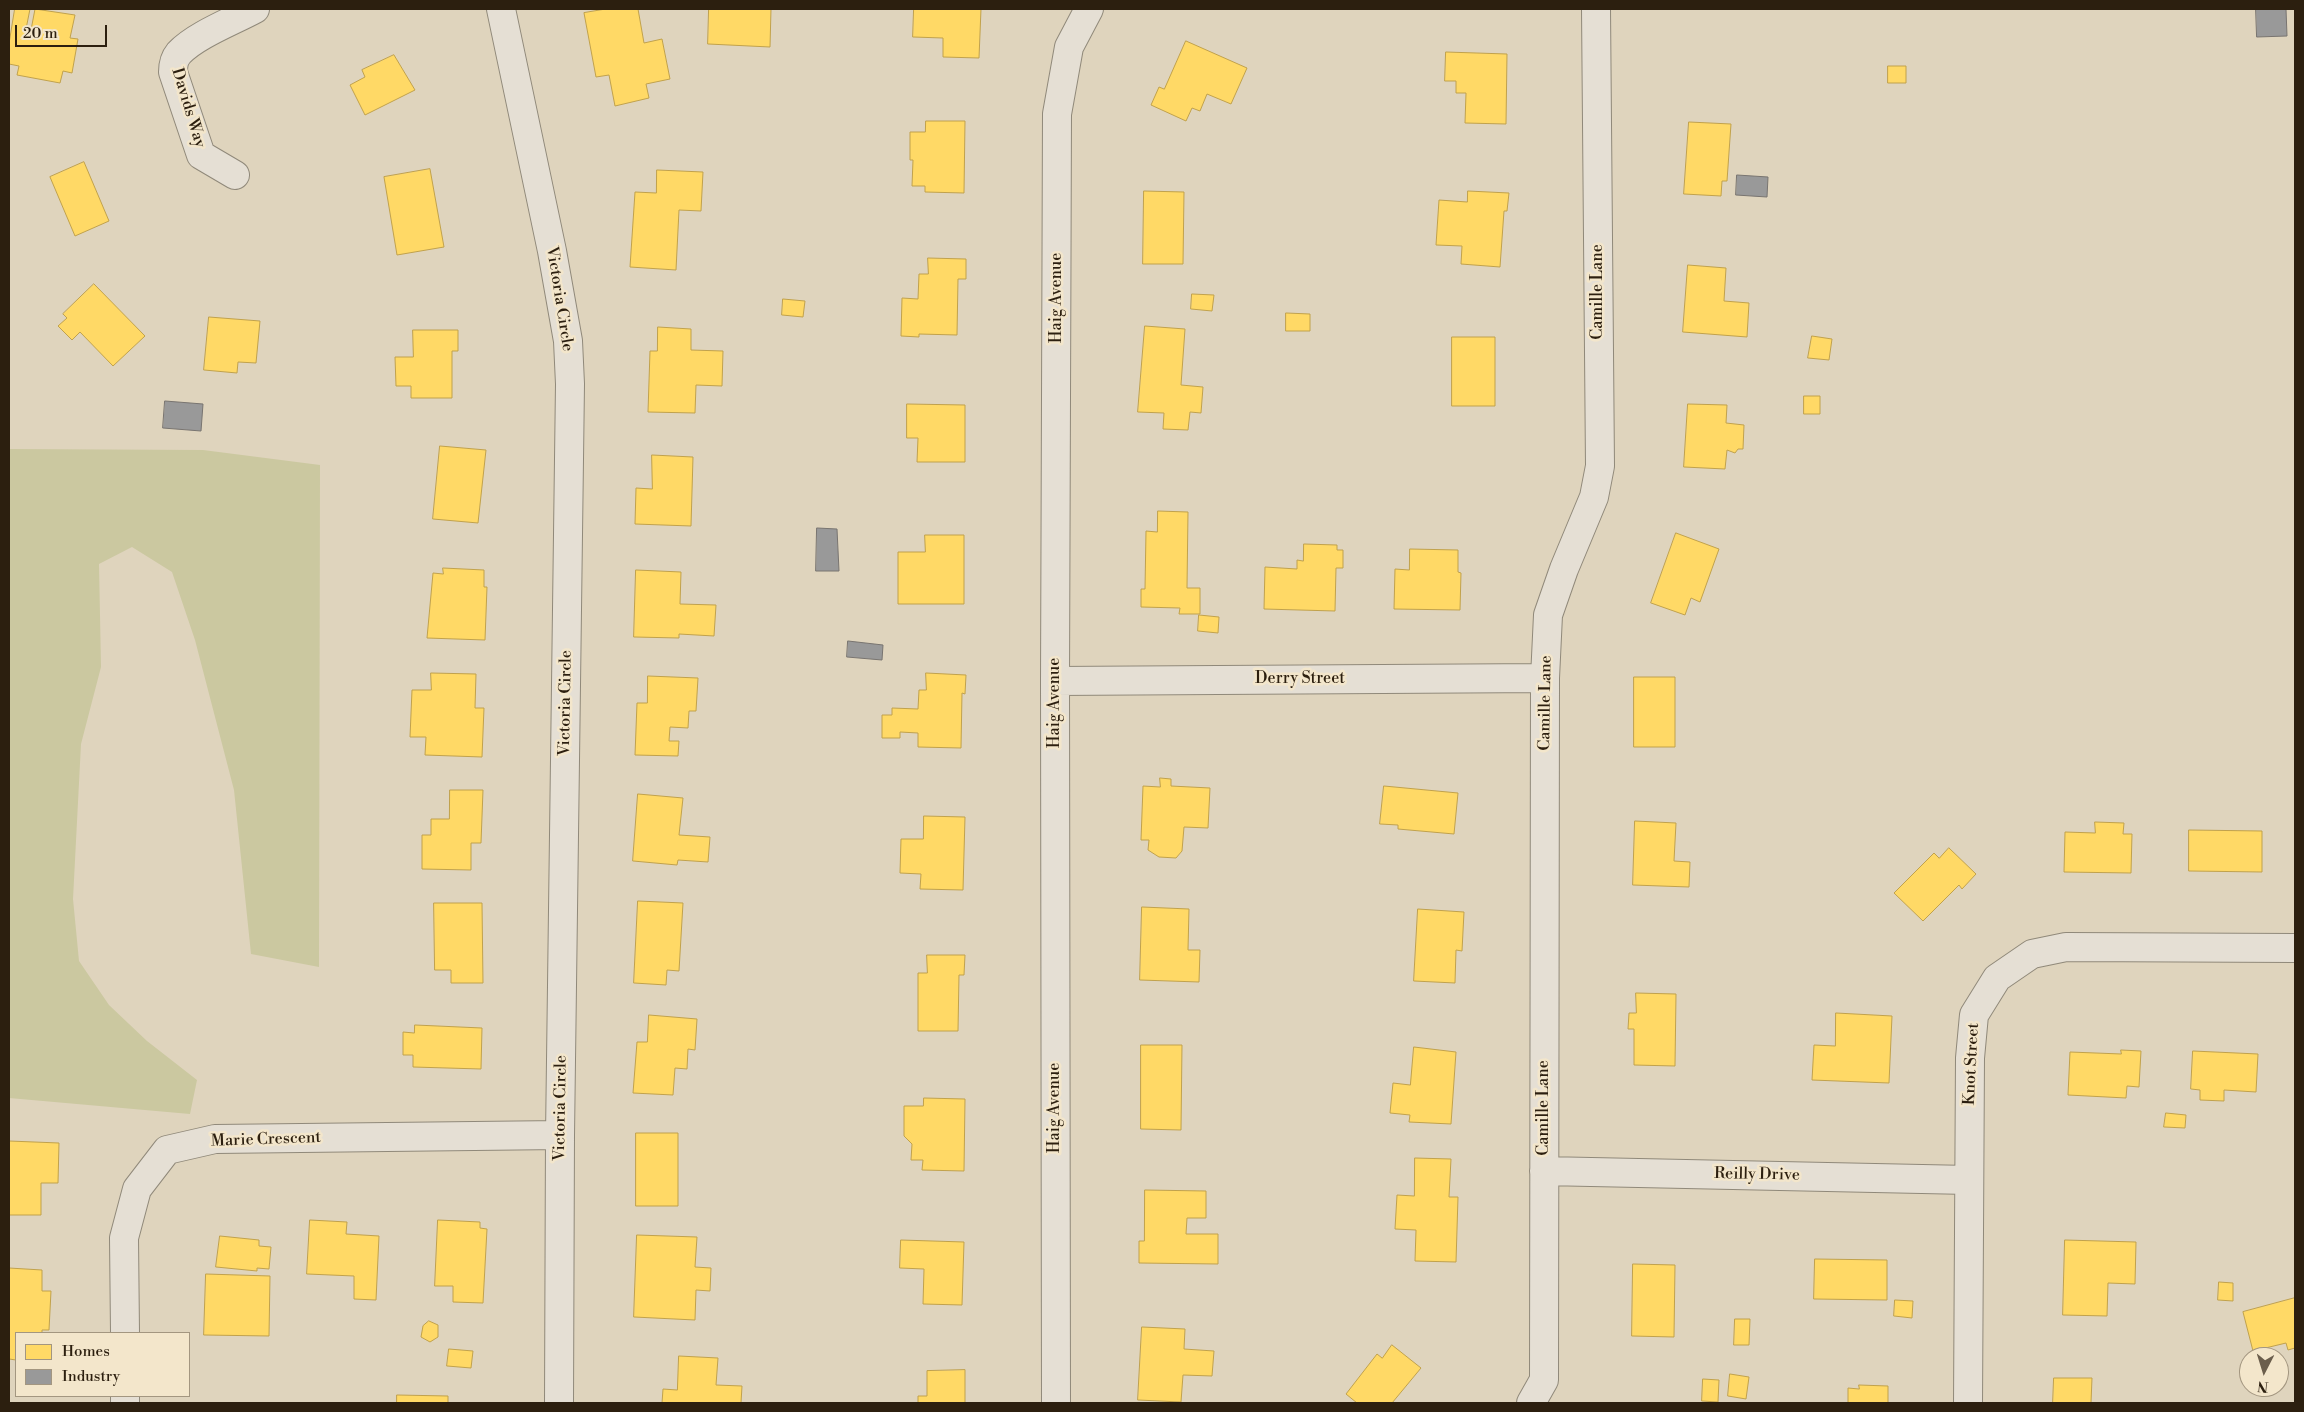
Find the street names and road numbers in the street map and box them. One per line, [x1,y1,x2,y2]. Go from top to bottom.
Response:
street label: Davids Way [167,66,209,150]
street label: Camille Lane [1588,244,1608,340]
street label: Victoria Circle [541,245,577,353]
street label: Haig Avenue [1047,253,1067,343]
street label: Victoria Circle [555,650,577,756]
street label: Camille Lane [1536,655,1556,751]
street label: Haig Avenue [1045,658,1065,748]
street label: Derry Street [1255,669,1345,689]
street label: Knot Street [1960,1022,1984,1106]
street label: Victoria Circle [550,1055,572,1161]
street label: Camille Lane [1534,1060,1554,1156]
street label: Haig Avenue [1045,1063,1065,1153]
street label: Marie Crescent [211,1128,321,1152]
street label: Reilly Drive [1714,1165,1800,1185]

